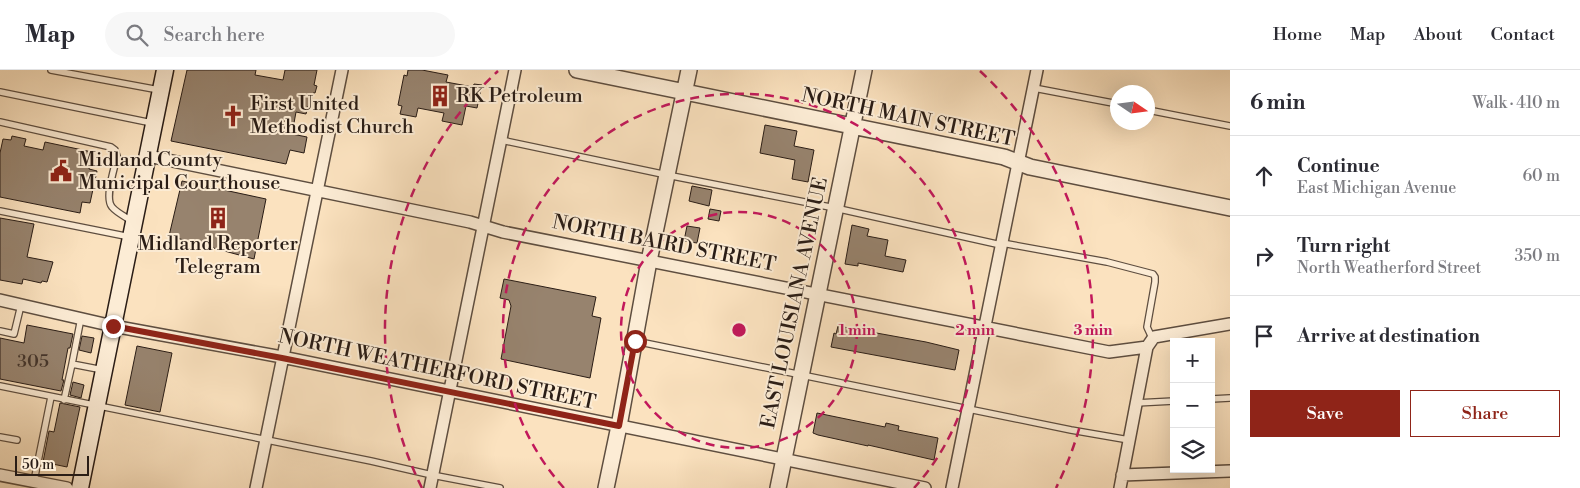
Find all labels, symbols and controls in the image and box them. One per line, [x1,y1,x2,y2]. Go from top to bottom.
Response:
search box [105,12,455,57]
text: Map [25,20,75,50]
icon: search [123,21,151,49]
text: Search here [163,23,265,47]
text: Home [1273,23,1322,46]
text: Map [1350,23,1386,46]
text: About [1414,23,1463,46]
text: Contact [1491,23,1555,46]
building icon: RK Petroleum [427,83,453,109]
street label: NORTH MAIN STREET [799,83,1017,153]
place label: RK Petroleum [456,84,583,109]
north arrow [1110,85,1155,130]
text: 6 min [1250,90,1305,116]
place label: First United Methodist Church [250,92,414,140]
text: Walk · 410 m [1472,93,1560,113]
church icon: First United Methodist Church [220,103,246,129]
place label: Midland County Municipal Courthouse [78,148,280,196]
text: Continue [1297,154,1380,178]
public building icon: Midland County Municipal Courthouse [48,158,74,184]
icon: ahead [1250,162,1278,190]
text: 60 m [1522,166,1560,186]
street label: EAST LOUISIANA AVENUE [756,175,834,431]
text: East Michigan Avenue [1297,178,1456,198]
building icon: Midland Reporter Telegram [205,205,231,231]
street label: NORTH BAIRD STREET [550,210,778,278]
place label: Midland Reporter Telegram [138,232,299,280]
text: Turn right [1297,234,1390,258]
icon: right [1250,242,1278,270]
text: 350 m [1514,246,1560,266]
text: North Weatherford Street [1297,258,1481,278]
route end [102,315,125,338]
centre of rings [730,321,748,339]
text: 1 min [838,321,876,340]
text: 2 min [955,321,995,340]
text: 3 min [1073,321,1113,340]
icon: arrive [1250,322,1278,350]
street label: NORTH WEATHERFORD STREET [276,324,598,416]
text: Arrive at destination [1297,324,1480,348]
route start [624,330,647,353]
map controls [1170,338,1215,473]
button: + [1170,338,1215,383]
house number: 305 [17,350,49,373]
button: − [1170,383,1215,428]
button: Save [1250,390,1400,437]
button: Share [1410,390,1560,437]
button: layers [1170,428,1215,473]
scale bar [15,453,89,476]
text: 50 m [22,456,54,474]

